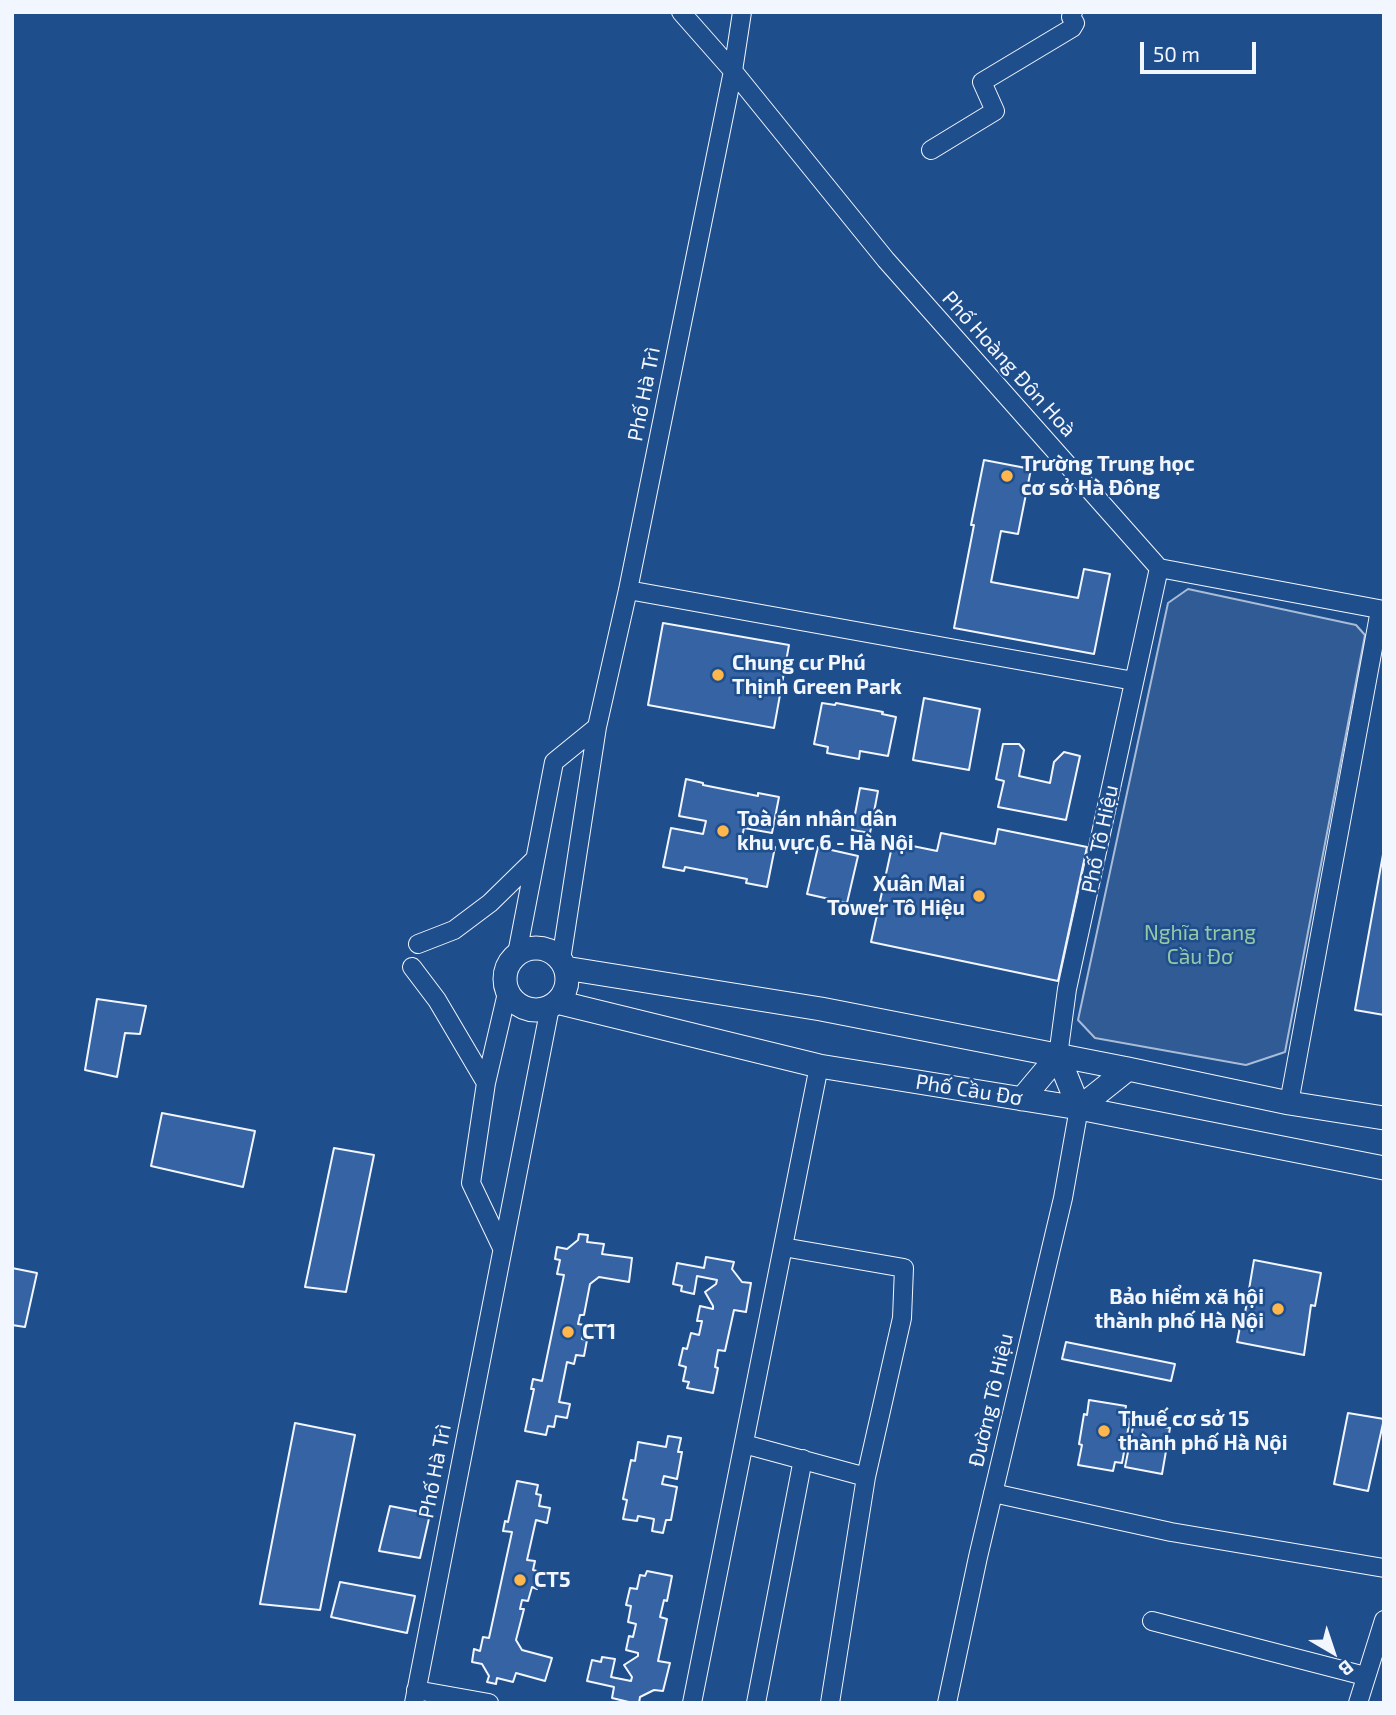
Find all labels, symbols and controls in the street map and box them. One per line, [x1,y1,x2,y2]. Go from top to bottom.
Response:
scale bar [1144,28,1260,72]
text: 50 m [1153,41,1200,66]
street label: Phố Hoàng Đôn Hoà [937,286,1081,442]
street label: Phố Hà Trì [623,345,665,443]
place label: Trường Trung học cơ sở Hà Đông [1021,451,1195,501]
marker: Trường Trung học cơ sở Hà Đông [999,468,1015,484]
place label: Chung cư Phú Thịnh Green Park [732,650,902,700]
marker: Chung cư Phú Thịnh Green Park [710,667,726,683]
street label: Phố Tô Hiệu [1076,783,1124,895]
place label: Toà án nhân dân khu vực 6 - Hà Nội [737,806,914,856]
marker: Toà án nhân dân khu vực 6 - Hà Nội [715,823,731,839]
place label: Xuân Mai Tower Tô Hiệu [827,871,965,921]
marker: Xuân Mai Tower Tô Hiệu [971,888,987,904]
park label: Nghĩa trang Cầu Đơ [1144,920,1256,970]
street label: Phố Cầu Đơ [914,1069,1024,1111]
place label: Bảo hiểm xã hội thành phố Hà Nội [1095,1284,1264,1334]
marker: Bảo hiểm xã hội thành phố Hà Nội [1270,1301,1286,1317]
place label: CT1 [582,1319,616,1345]
marker: CT1 [560,1324,576,1340]
street label: Đường Tô Hiệu [963,1331,1019,1469]
place label: Thuế cơ sở 15 thành phố Hà Nội [1118,1406,1287,1456]
street label: Phố Hà Trì [414,1422,456,1520]
marker: Thuế cơ sở 15 thành phố Hà Nội [1096,1423,1112,1439]
place label: CT5 [534,1567,571,1593]
marker: CT5 [512,1572,528,1588]
north arrow [1298,1617,1368,1687]
text: B [1335,1656,1359,1681]

